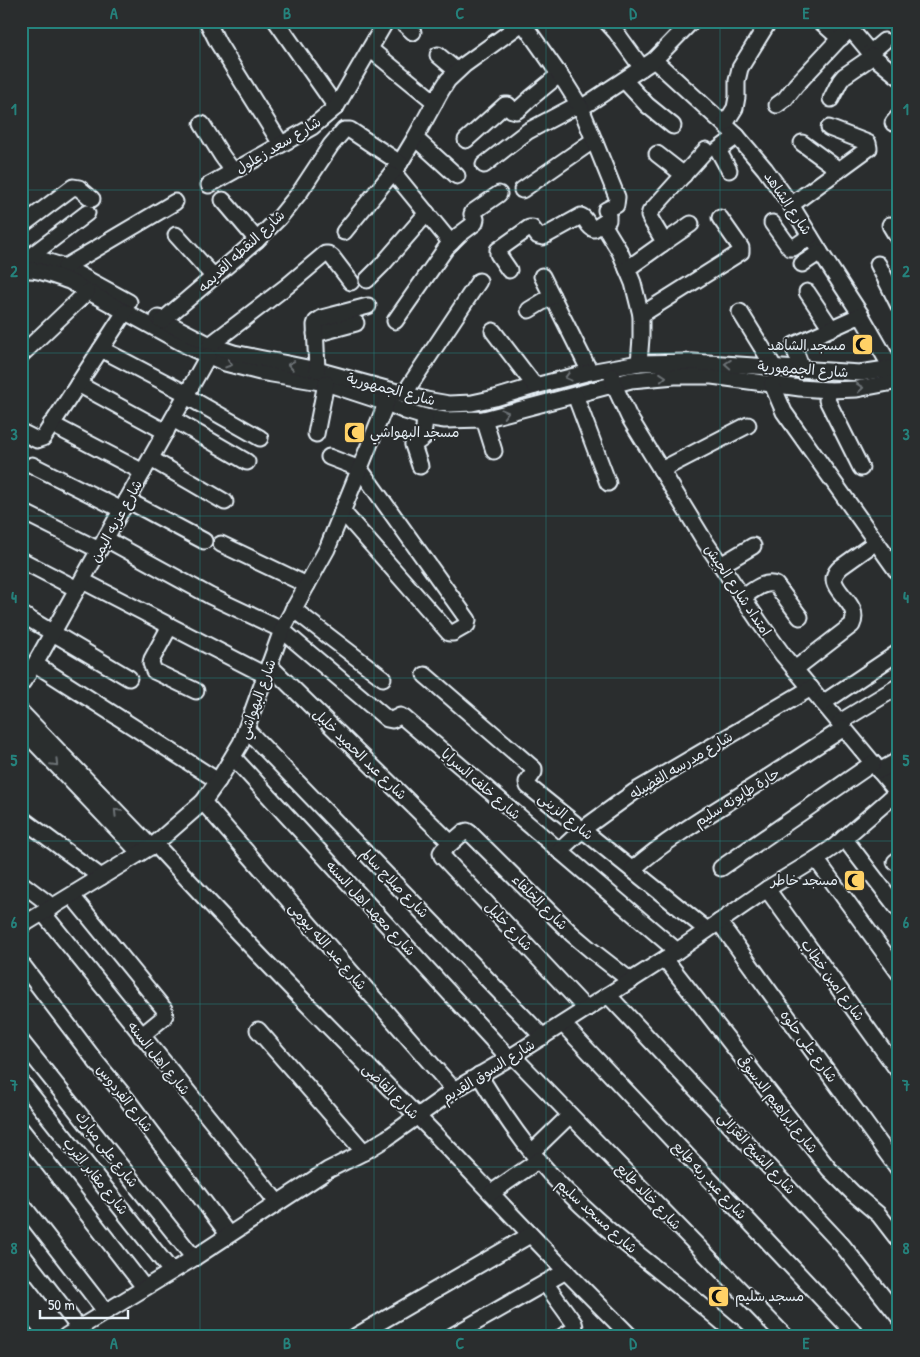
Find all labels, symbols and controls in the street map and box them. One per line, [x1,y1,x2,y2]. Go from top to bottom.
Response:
text: A [110,2,118,24]
text: B [283,2,291,24]
text: C [456,2,465,24]
text: D [629,2,637,24]
text: E [802,2,810,24]
text: 1 [11,98,17,120]
text: 1 [903,98,909,120]
street label: شارع سعد زعلول [232,112,324,178]
street label: شارع الشاهد [759,167,817,239]
street label: شارع النقطه القديمه [193,205,289,297]
text: 2 [10,260,18,282]
text: 2 [902,260,910,282]
mosque icon: مسجد الشاهد [850,333,874,357]
place label: مسجد الشاهد [768,335,846,354]
street label: شارع الجمهورية [757,356,849,382]
one-way arrow [225,358,233,368]
one-way arrow [724,359,732,370]
one-way arrow [286,360,295,371]
street label: شارع الجمهورية [344,368,438,410]
one-way arrow [564,372,572,382]
one-way arrow [660,372,668,383]
one-way arrow [856,383,864,394]
one-way arrow [501,409,509,419]
mosque icon: مسجد البهواشي [342,420,366,444]
place label: مسجد البهواشي [370,422,459,445]
text: 3 [10,423,18,445]
text: 3 [902,423,910,445]
street label: شارع عزبه اليمن [85,476,147,566]
street label: امتداد شارع الجيش [700,540,776,640]
text: 4 [11,586,17,608]
text: 4 [903,586,909,608]
street label: شارع البهواشي [233,656,284,743]
street label: شارع عبد الحميد خليل [309,704,411,804]
street label: شارع مدرسه الفضيله [626,726,736,804]
street label: شارع خلف السرايا [437,744,525,824]
text: 5 [11,749,18,771]
text: 5 [903,749,910,771]
one-way arrow [49,758,58,767]
street label: حارة طابونه سليم [690,763,784,832]
street label: شارع الزينى [534,788,598,844]
one-way arrow [114,808,123,817]
street label: شارع صلاح سالم [356,844,433,923]
street label: شارع معهد اهل السنه [322,856,420,960]
mosque icon: مسجد خاطر [842,868,866,892]
street label: شارع الخلفاء [508,870,572,934]
place label: مسجد خاطر [770,870,838,889]
street label: شارع خليل [481,897,537,955]
street label: شارع عبد الله بيومى [284,898,372,994]
text: 6 [11,911,18,933]
text: 6 [903,911,910,933]
street label: شارع امين خطاب [797,935,869,1025]
street label: شارع على حلوه [776,1006,842,1086]
street label: شارع اهل السنه [123,1017,195,1099]
street label: شارع السوق القديم [437,1034,539,1109]
street label: شارع ابراهيم الدسوقى [732,1051,823,1158]
street label: شارع القاضى [358,1058,424,1124]
street label: شارع الفردوس [92,1060,158,1136]
text: 7 [9,1074,18,1096]
text: 7 [901,1074,910,1096]
street label: شارع على مبارك [71,1107,143,1191]
street label: شارع الشيخ الغزالى [714,1107,800,1199]
street label: شارع مقابر الترب [59,1133,133,1219]
street label: شارع عبد ربه طايع [668,1136,752,1224]
street label: شارع خالد طايع [611,1158,686,1235]
street label: شارع مسجد سليم [551,1174,642,1259]
text: 8 [11,1237,18,1259]
text: 8 [903,1237,910,1259]
mosque icon: مسجد سليم [707,1284,731,1308]
place label: مسجد سليم [735,1286,804,1307]
scale bar [40,1287,128,1319]
text: 50 m [48,1294,75,1315]
text: A [110,1332,118,1354]
text: B [283,1332,291,1354]
text: C [456,1332,465,1354]
text: D [629,1332,637,1354]
text: E [802,1332,810,1354]

